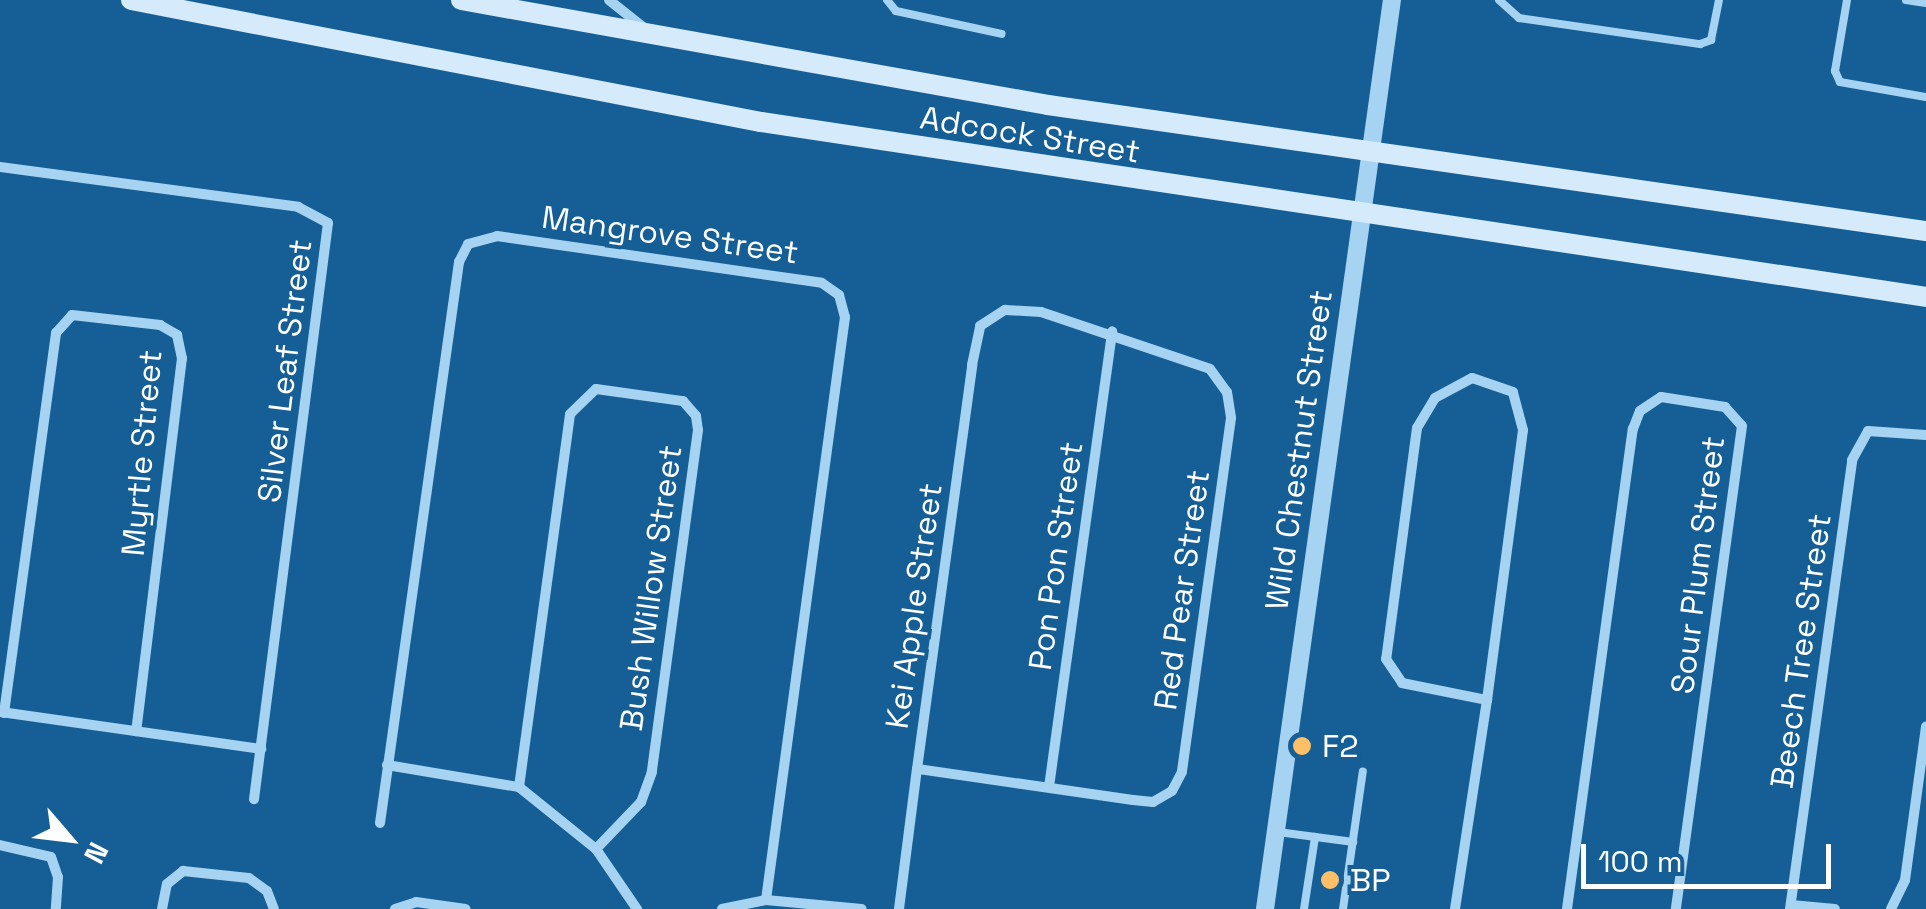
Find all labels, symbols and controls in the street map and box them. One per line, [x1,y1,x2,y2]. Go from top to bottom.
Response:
street label: Adcock Street [917,99,1143,171]
street label: Mangrove Street [539,198,801,272]
street label: Silver Leaf Street [250,237,320,505]
street label: Wild Chestnut Street [1258,288,1340,612]
street label: Myrtle Street [114,348,170,558]
street label: Sour Plum Street [1663,434,1733,696]
street label: Pon Pon Street [1021,439,1091,673]
street label: Bush Willow Street [612,443,690,733]
street label: Red Pear Street [1146,467,1218,713]
street label: Kei Apple Street [878,481,950,731]
street label: Beech Tree Street [1763,511,1839,791]
place label: F2 [1322,727,1359,765]
marker: F2 [1291,735,1313,757]
north arrow [20,789,120,889]
scale bar [1586,824,1836,886]
text: N [76,836,117,870]
text: 100 m [1598,842,1683,881]
place label: BP [1350,861,1390,899]
marker: BP [1319,869,1341,891]

